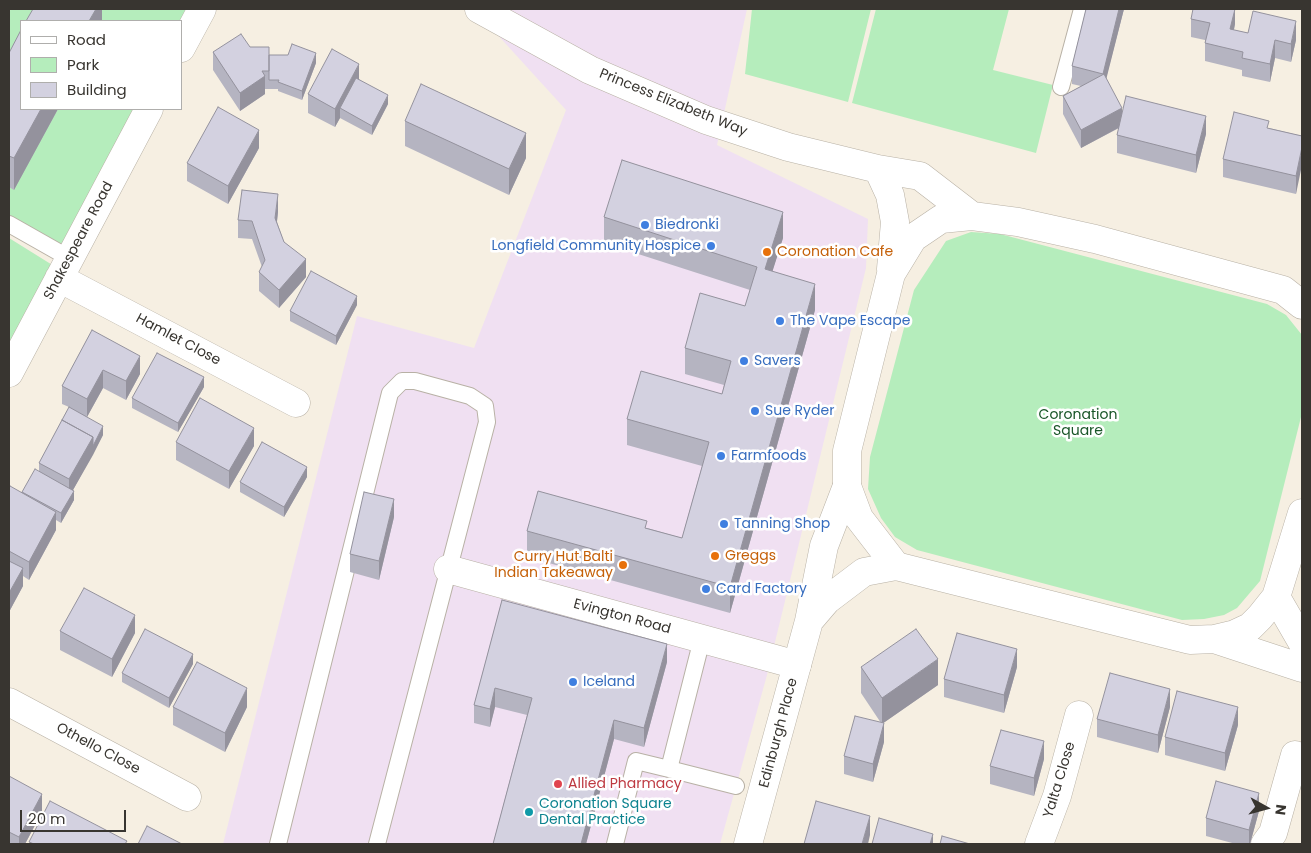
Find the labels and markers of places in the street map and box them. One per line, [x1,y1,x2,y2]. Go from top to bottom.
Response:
place label: Biedronki [655,217,719,233]
marker: Biedronki [639,219,651,231]
place label: Longfield Community Hospice [491,238,701,254]
marker: Longfield Community Hospice [705,240,717,252]
place label: Coronation Cafe [777,244,893,260]
marker: Coronation Cafe [761,246,773,258]
place label: The Vape Escape [790,313,910,329]
marker: The Vape Escape [774,315,786,327]
place label: Savers [754,353,801,369]
marker: Savers [738,355,750,367]
place label: Sue Ryder [765,403,834,419]
marker: Sue Ryder [749,405,761,417]
place label: Farmfoods [731,448,806,464]
marker: Farmfoods [715,450,727,462]
place label: Tanning Shop [734,516,830,532]
marker: Tanning Shop [718,518,730,530]
place label: Greggs [725,548,776,564]
place label: Curry Hut Balti Indian Takeaway [494,549,613,582]
marker: Greggs [709,550,721,562]
marker: Curry Hut Balti Indian Takeaway [617,559,629,571]
place label: Card Factory [716,581,807,597]
marker: Card Factory [700,583,712,595]
place label: Iceland [583,674,635,690]
marker: Iceland [567,676,579,688]
place label: Allied Pharmacy [568,776,682,792]
marker: Allied Pharmacy [552,778,564,790]
place label: Coronation Square Dental Practice [539,796,672,829]
marker: Coronation Square Dental Practice [523,806,535,818]

